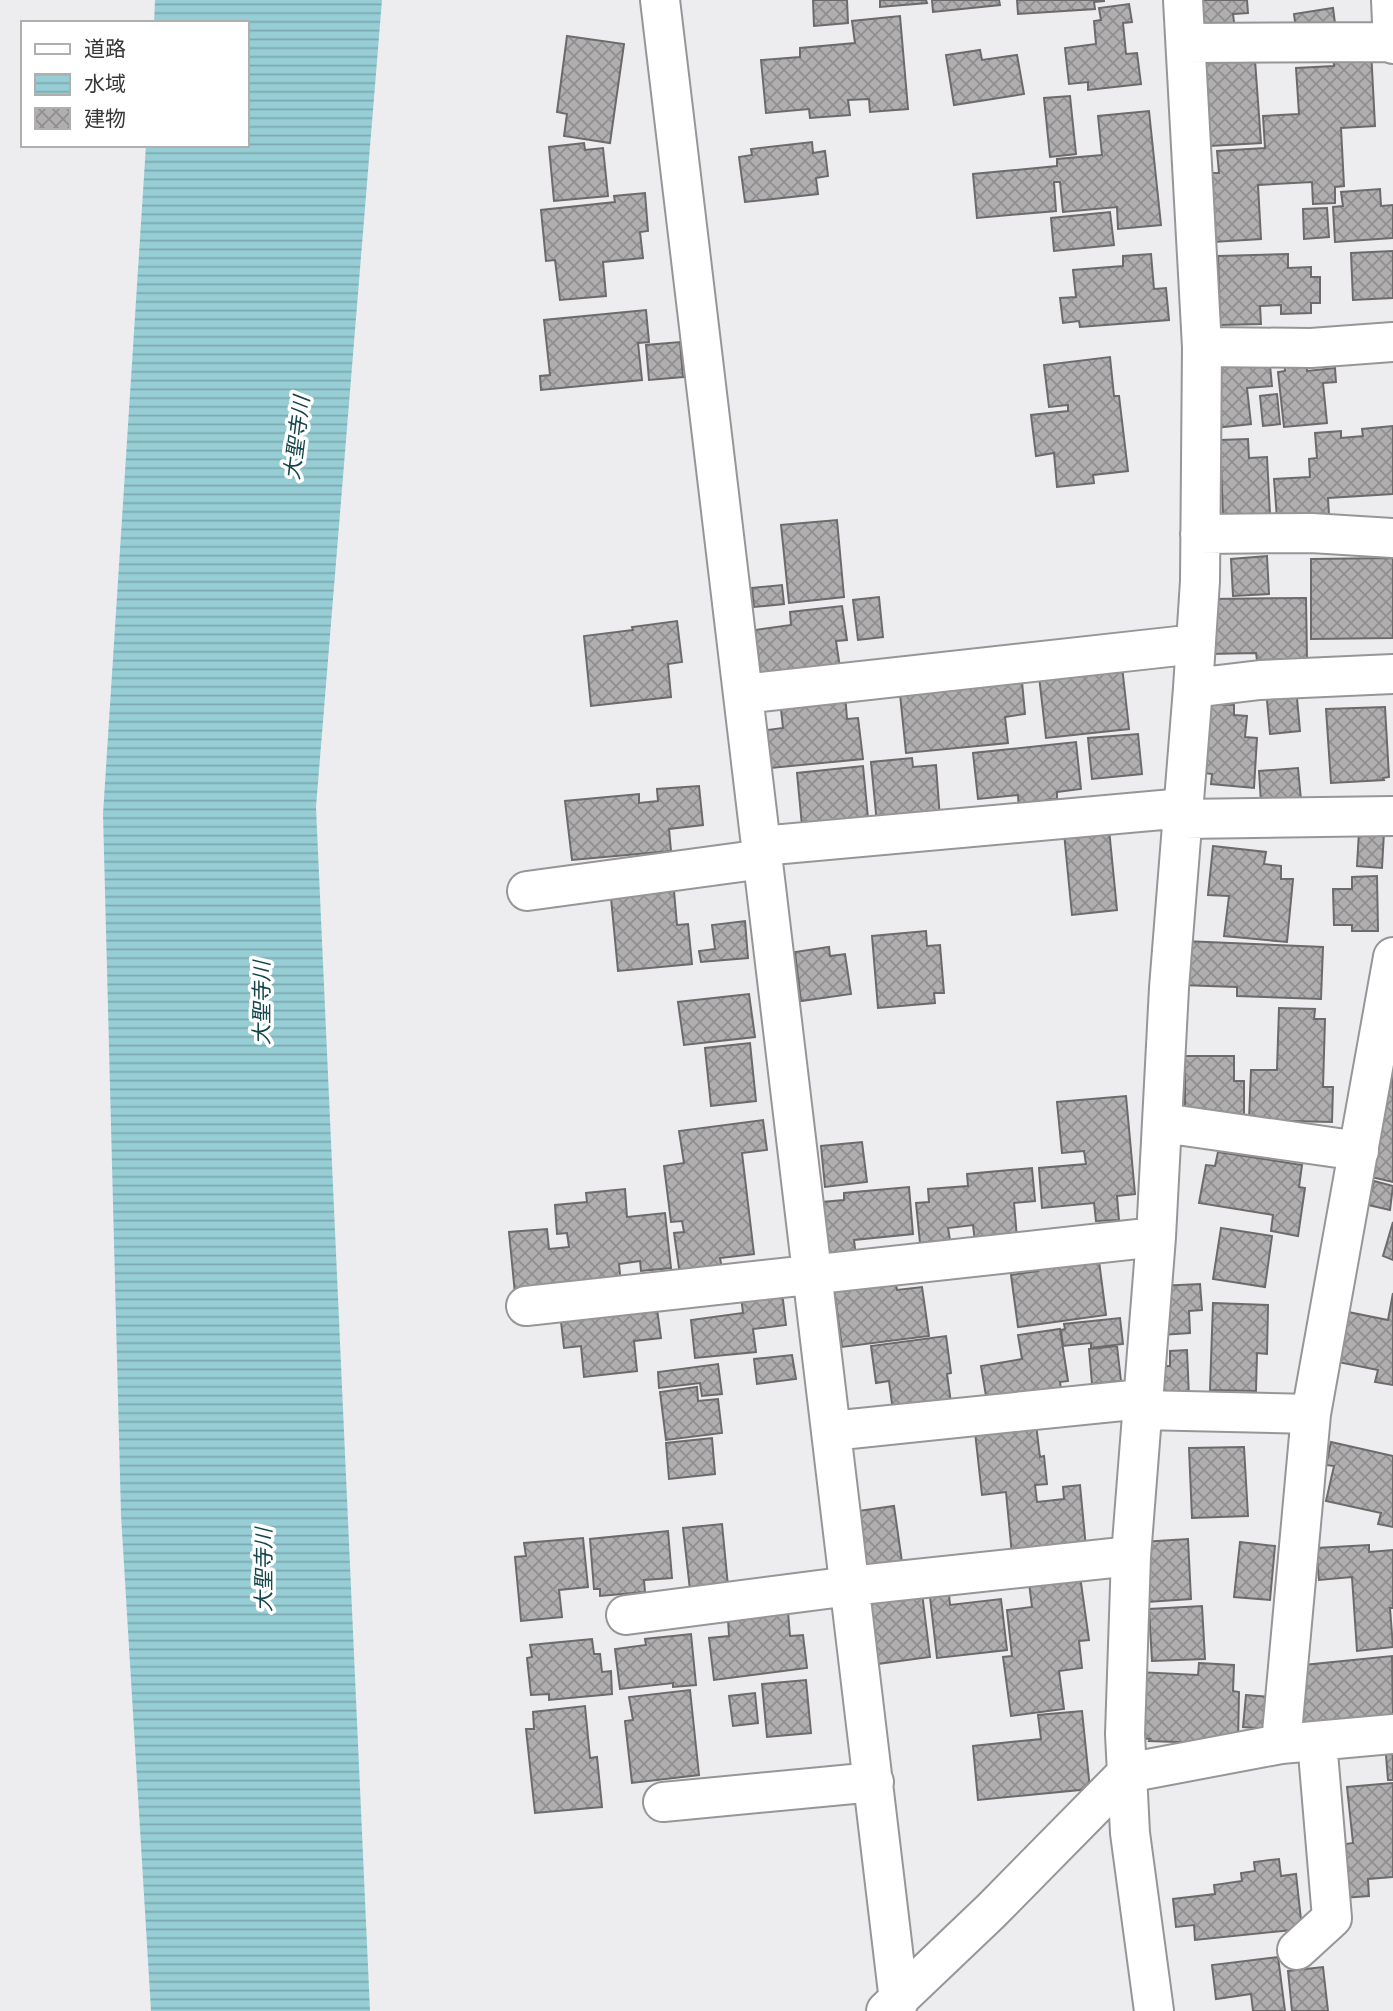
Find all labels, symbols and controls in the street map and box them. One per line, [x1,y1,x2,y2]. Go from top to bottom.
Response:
legend [21,21,248,147]
text: 道路 [84,37,126,62]
text: 水域 [84,72,126,97]
text: 建物 [84,107,126,132]
water label: 大聖寺川 [280,393,315,481]
water label: 大聖寺川 [250,959,275,1045]
water label: 大聖寺川 [252,1526,277,1612]

